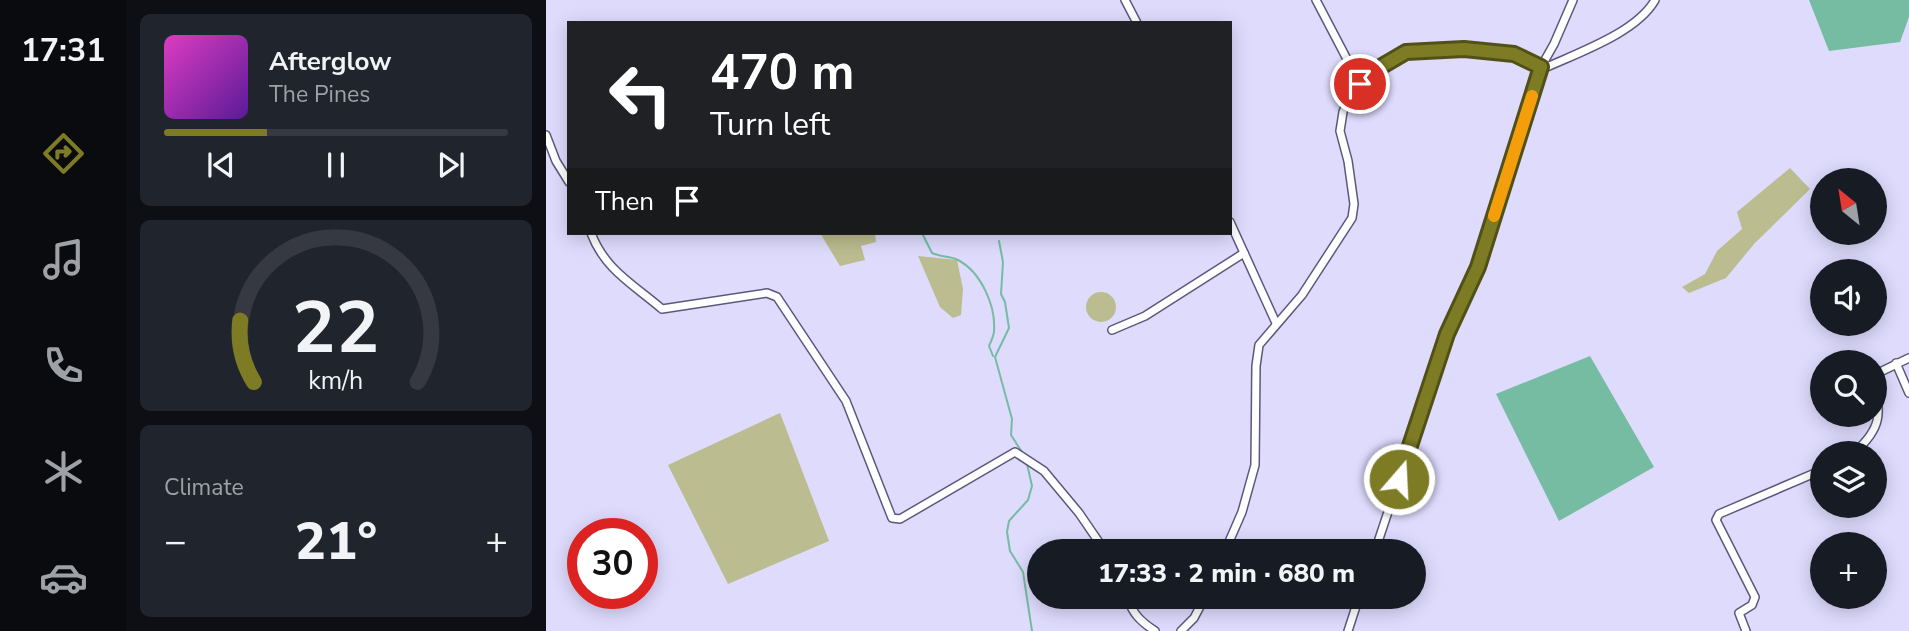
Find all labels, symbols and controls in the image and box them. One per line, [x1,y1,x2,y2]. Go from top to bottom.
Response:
text: 17:31 [21,29,105,72]
text: 470 m [710,39,854,106]
text: Afterglow [269,44,392,79]
icon: left [595,49,686,140]
pin [1330,54,1390,114]
icon: arrive [1341,65,1379,103]
text: The Pines [269,79,370,110]
text: Turn left [710,103,830,146]
icon: directions [39,129,88,178]
icon: previous [202,146,240,184]
icon: pause [317,146,355,184]
icon: next [432,146,470,184]
north arrow [1810,168,1886,245]
map controls [1810,168,1887,609]
icon: arrive [668,182,706,220]
text: Then [595,184,654,219]
icon: music [39,235,88,284]
button: sound [1810,259,1887,336]
text: 22 [292,278,380,378]
icon: phone [39,341,88,390]
button: search [1810,350,1887,427]
text: km/h [308,363,364,397]
button: layers [1810,441,1887,518]
position arrow [1362,442,1436,516]
icon: climate [39,447,88,496]
text: Climate [164,472,244,503]
text: 21° [295,506,377,577]
text: − [164,516,187,567]
text: + [485,516,508,567]
speed limit sign: 30 [567,518,658,609]
button: + [1810,532,1887,609]
icon: car [39,553,88,602]
text: 17:33 · 2 min · 680 m [1098,556,1355,591]

